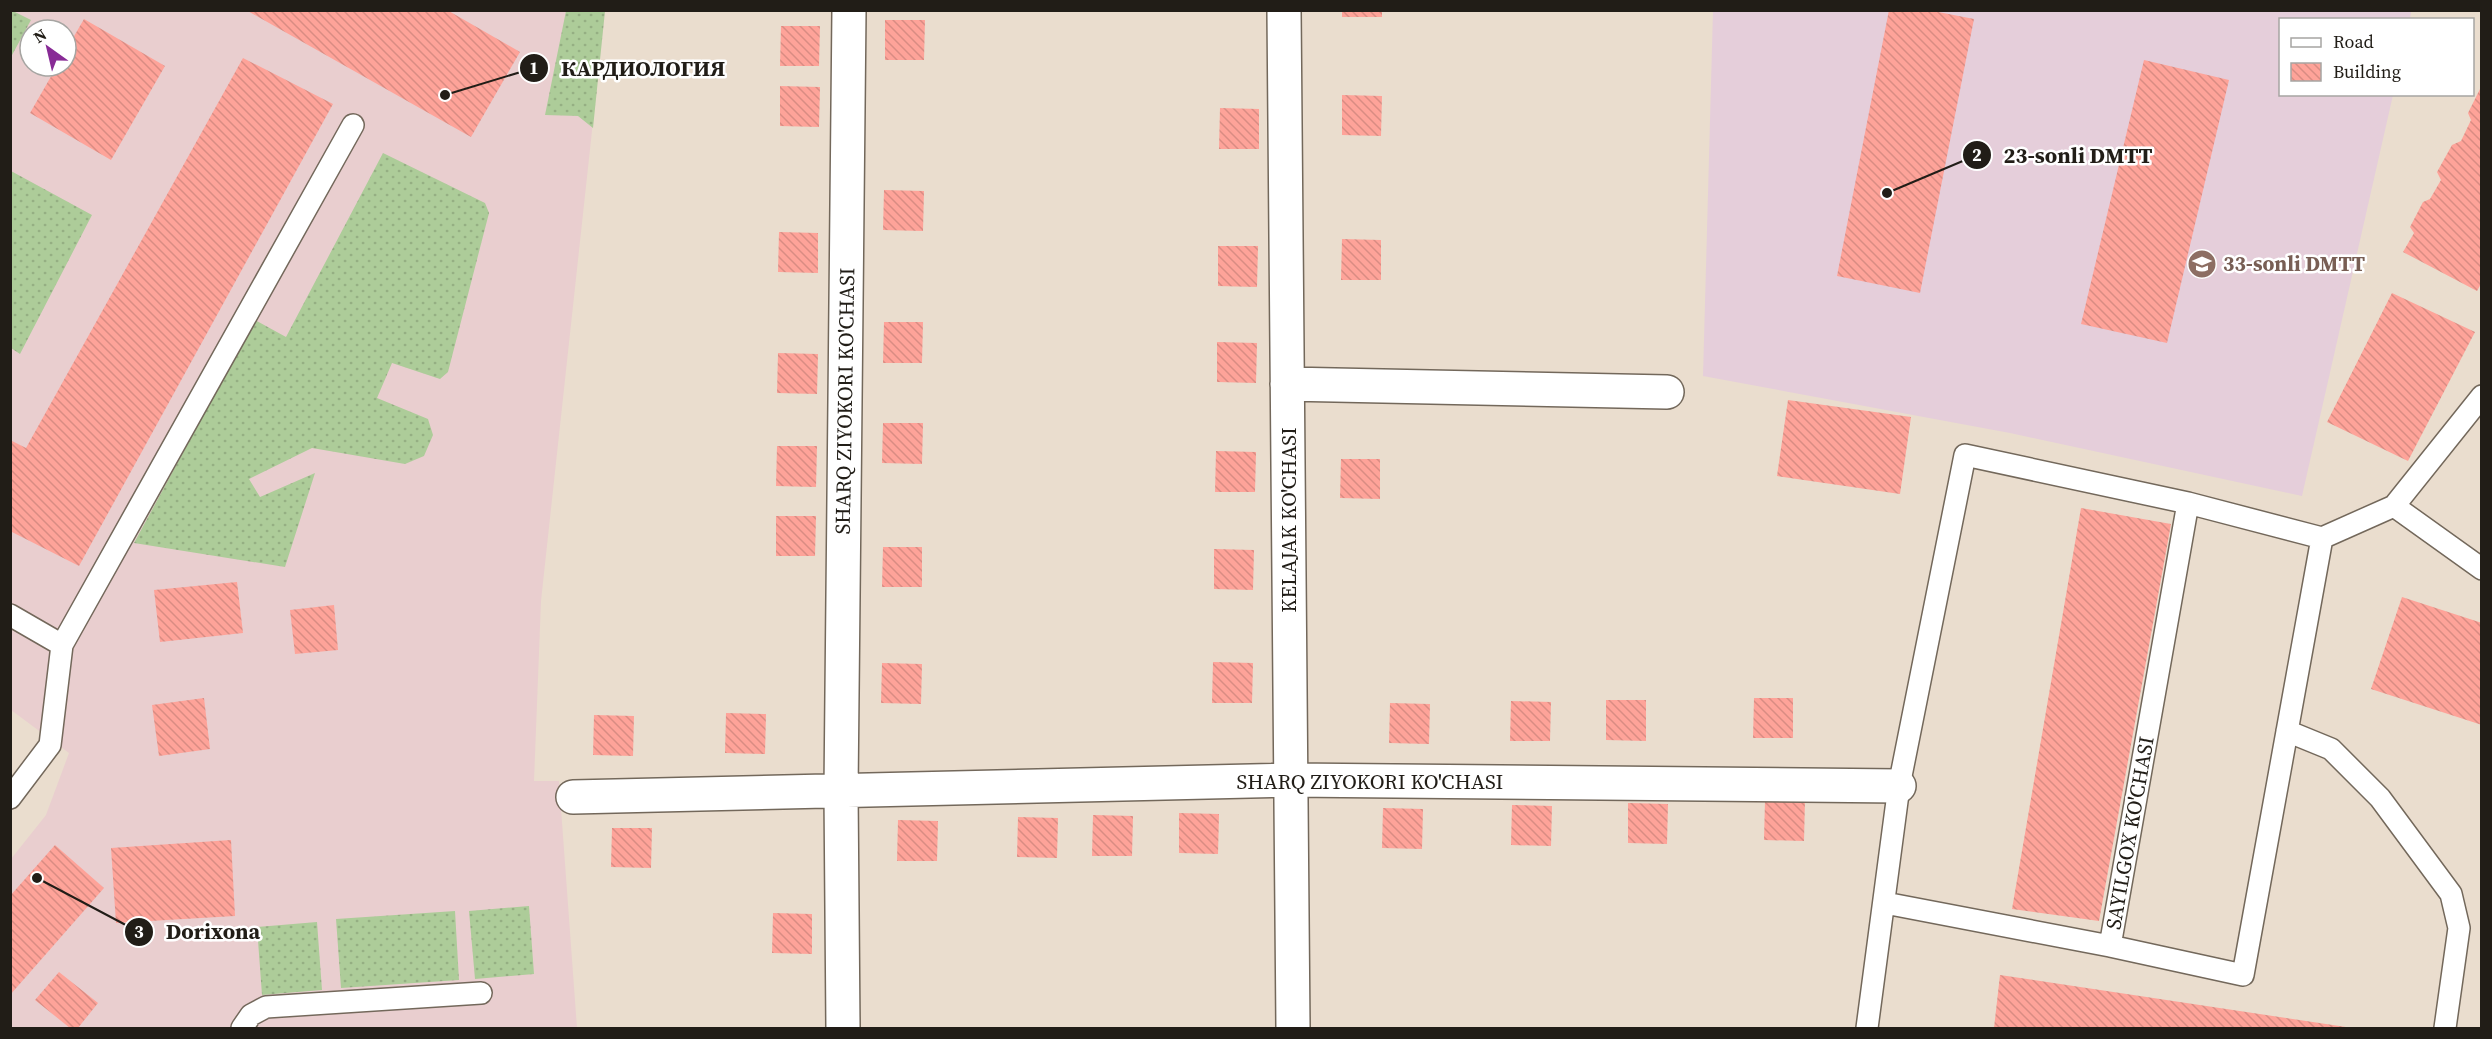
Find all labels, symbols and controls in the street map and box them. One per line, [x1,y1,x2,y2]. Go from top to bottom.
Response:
north arrow [18,18,78,78]
legend [2279,18,2474,96]
text: N [29,23,51,48]
text: Road [2333,29,2374,54]
callout: КАРДИОЛОГИЯ [519,48,737,88]
text: КАРДИОЛОГИЯ [561,53,725,83]
text: 1 [529,55,539,80]
text: Building [2333,59,2401,84]
callout: 23-sonli DMTT [1962,135,2165,175]
text: 23-sonli DMTT [2004,140,2152,170]
text: 2 [1972,142,1982,167]
school or university icon: 33-sonli DMTT [2186,248,2218,280]
place label: 33-sonli DMTT [2223,249,2365,278]
street label: SHARQ ZIYOKORI KO'CHASI [828,267,861,535]
street label: KELAJAK KO'CHASI [1274,427,1303,613]
street label: SAYILGOX KO'CHASI [2098,734,2161,932]
street label: SHARQ ZIYOKORI KO'CHASI [1237,767,1503,796]
callout: Dorixona [124,912,272,952]
text: Dorixona [166,916,260,946]
text: 3 [134,919,144,944]

